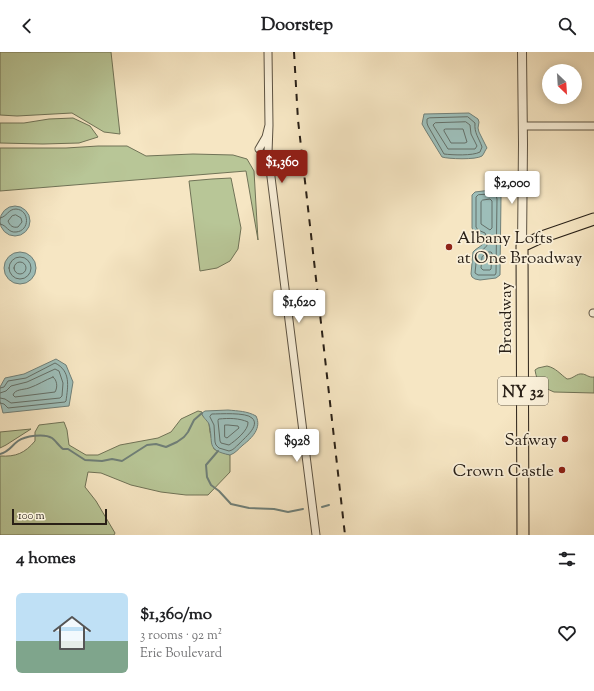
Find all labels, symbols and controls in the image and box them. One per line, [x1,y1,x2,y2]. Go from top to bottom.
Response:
text: Doorstep [261,13,333,39]
icon: back [16,15,38,37]
icon: search [556,15,578,37]
north arrow [542,64,582,104]
map controls [542,64,582,104]
pin: $1,360 [249,150,315,184]
text: $1,360 [265,154,299,172]
pin: $2,000 [479,171,545,205]
text: $2,000 [494,175,530,193]
place label: Albany Lofts at One Broadway [457,227,583,271]
marker: Albany Lofts at One Broadway [444,242,454,252]
street label: Broadway [495,281,519,354]
pin: $1,620 [266,290,332,324]
text: $1,620 [282,294,316,312]
road number: NY 32 [498,377,548,405]
pin: $928 [273,429,321,463]
place label: Safway [504,429,558,453]
text: $928 [284,433,310,451]
marker: Safway [560,434,570,444]
place label: Crown Castle [453,460,554,484]
marker: Crown Castle [557,465,567,475]
scale bar [12,507,107,526]
text: 100 m [18,508,45,524]
text: 4 homes [16,547,76,571]
icon: filters [556,548,578,570]
text: $1,360/mo [140,603,212,627]
icon: home [48,609,96,657]
icon: heart [556,622,578,644]
text: 3 rooms · 92 m² [140,627,222,645]
text: Erie Boulevard [140,645,222,663]

